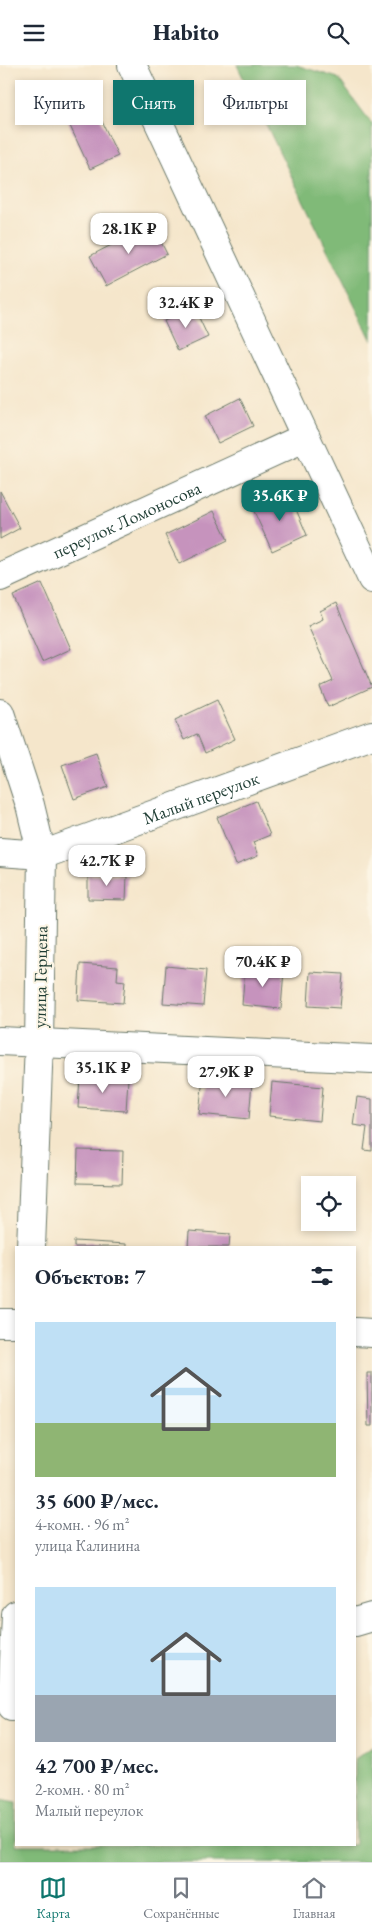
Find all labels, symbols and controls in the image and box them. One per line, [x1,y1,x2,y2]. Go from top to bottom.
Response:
text: Habito [153,18,219,47]
icon: menu [20,19,48,47]
icon: search [324,19,352,47]
chip: Купить [15,80,103,125]
chip: Снять [113,80,194,125]
chip: Фильтры [204,80,306,125]
pin: 28.1K ₽ [83,213,175,255]
text: 28.1K ₽ [101,218,157,239]
pin: 32.4K ₽ [140,287,232,329]
text: 32.4K ₽ [158,292,214,313]
street label: переулок Ломоносова [49,475,205,563]
pin: 35.6K ₽ [234,479,326,522]
text: 35.6K ₽ [252,485,308,506]
street label: Малый переулок [139,766,262,829]
pin: 42.7K ₽ [61,845,153,887]
text: 42.7K ₽ [79,850,135,871]
street label: улица Герцена [28,925,52,1028]
pin: 70.4K ₽ [217,945,309,988]
text: 70.4K ₽ [235,951,291,972]
pin: 35.1K ₽ [57,1051,149,1094]
pin: 27.9K ₽ [180,1055,272,1098]
text: 35.1K ₽ [75,1057,131,1078]
text: 27.9K ₽ [198,1061,254,1082]
map controls [301,1176,356,1231]
button: locate [301,1176,356,1231]
icon: filters [308,1262,336,1290]
text: Объектов: 7 [35,1263,146,1290]
icon: home [141,1354,231,1444]
text: 35 600 ₽/мес. [35,1487,159,1514]
text: 4-комн. · 96 m² [35,1514,130,1535]
text: улица Калинина [35,1535,140,1556]
icon: home [141,1619,231,1709]
text: 42 700 ₽/мес. [35,1752,159,1779]
text: 2-комн. · 80 m² [35,1779,130,1800]
text: Малый переулок [35,1800,143,1821]
tab: Карта [37,1874,70,1922]
tab: Сохранённые [143,1874,220,1922]
tab: Главная [293,1874,335,1922]

